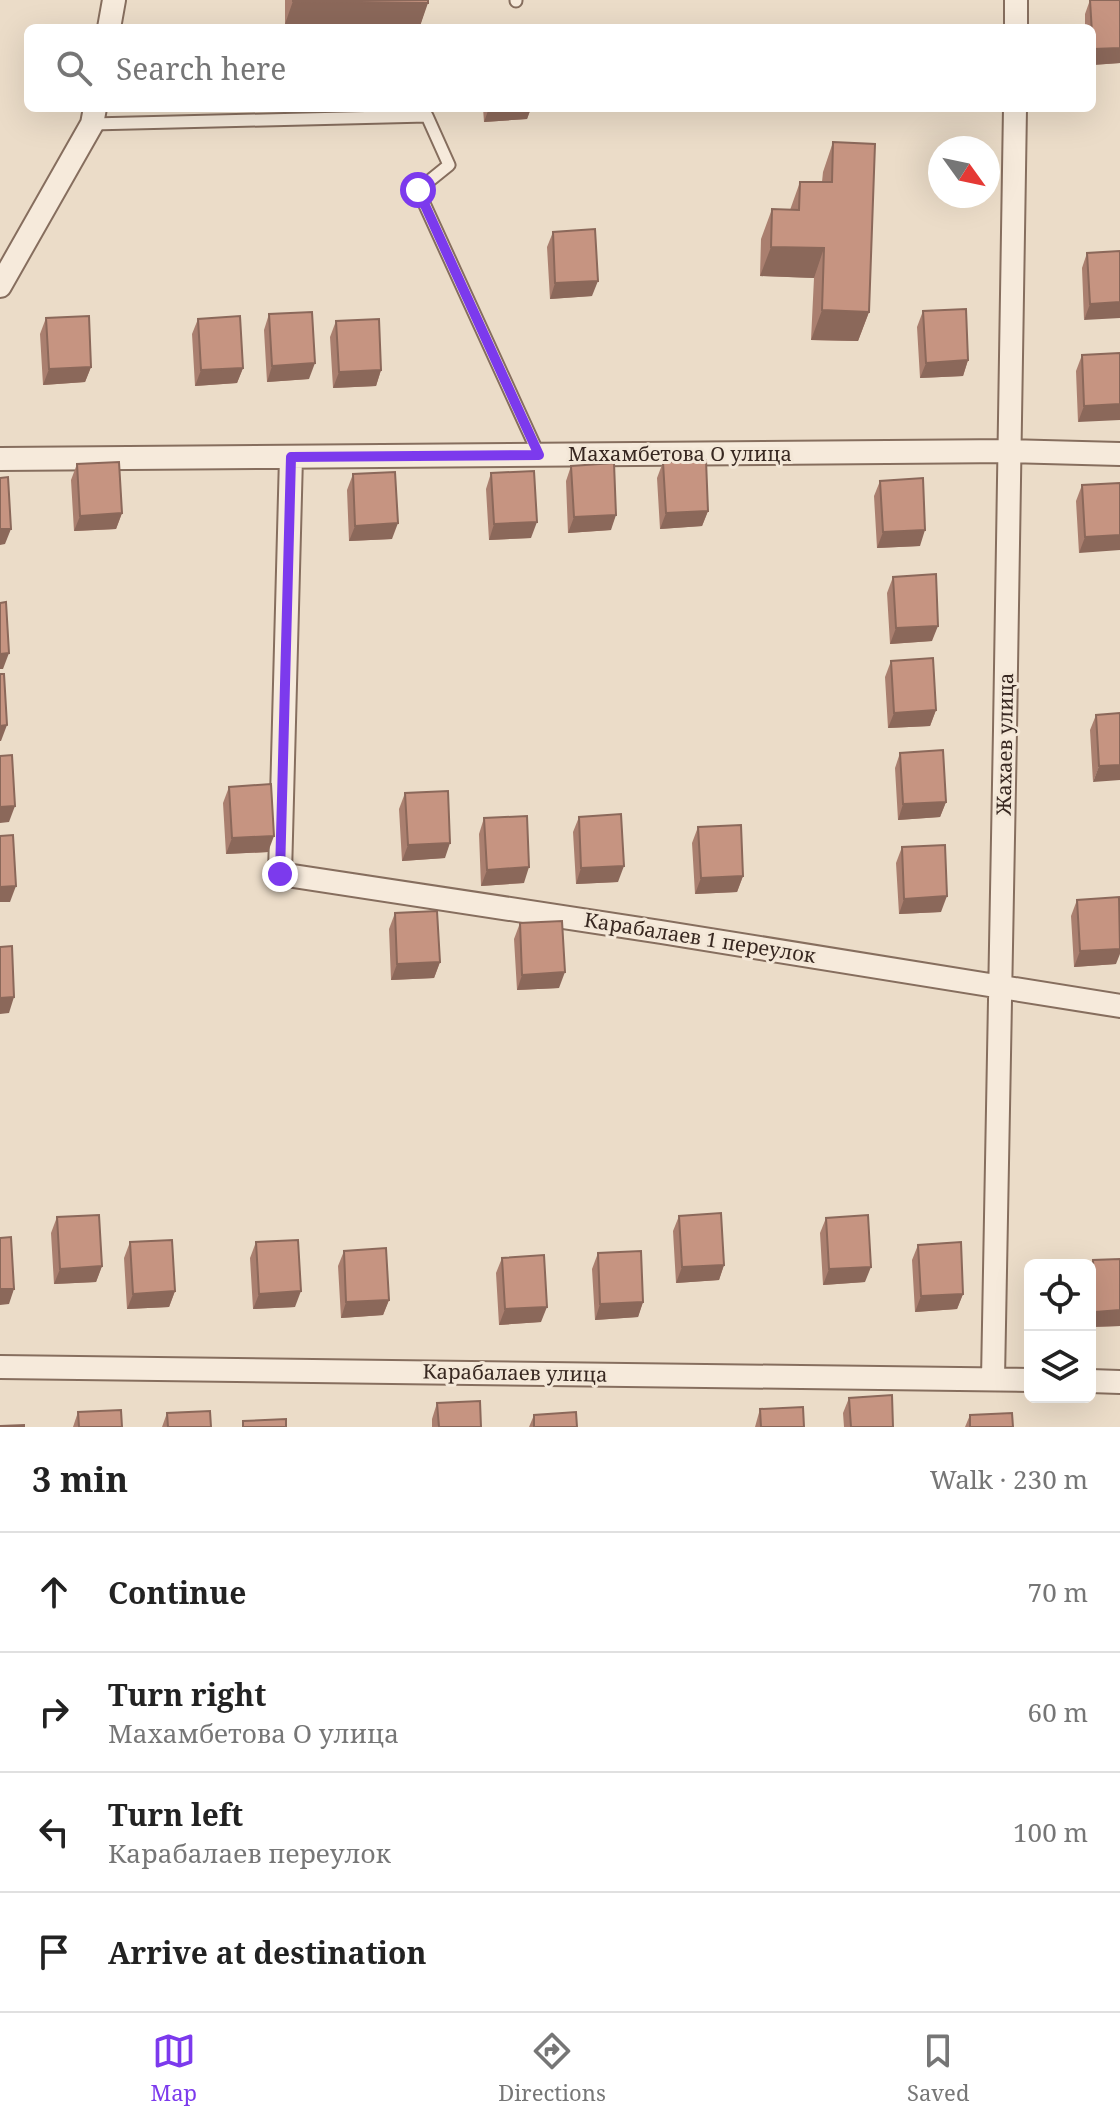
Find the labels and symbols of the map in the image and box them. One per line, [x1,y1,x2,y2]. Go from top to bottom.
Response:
north arrow [928,136,1000,208]
route start [400,172,436,208]
street label: Махамбетова О улица [568,440,792,467]
street label: Жахаев улица [990,672,1019,817]
route end [262,856,298,892]
street label: Карабалаев 1 переулок [582,906,818,969]
street label: Карабалаев улица [422,1357,608,1388]

